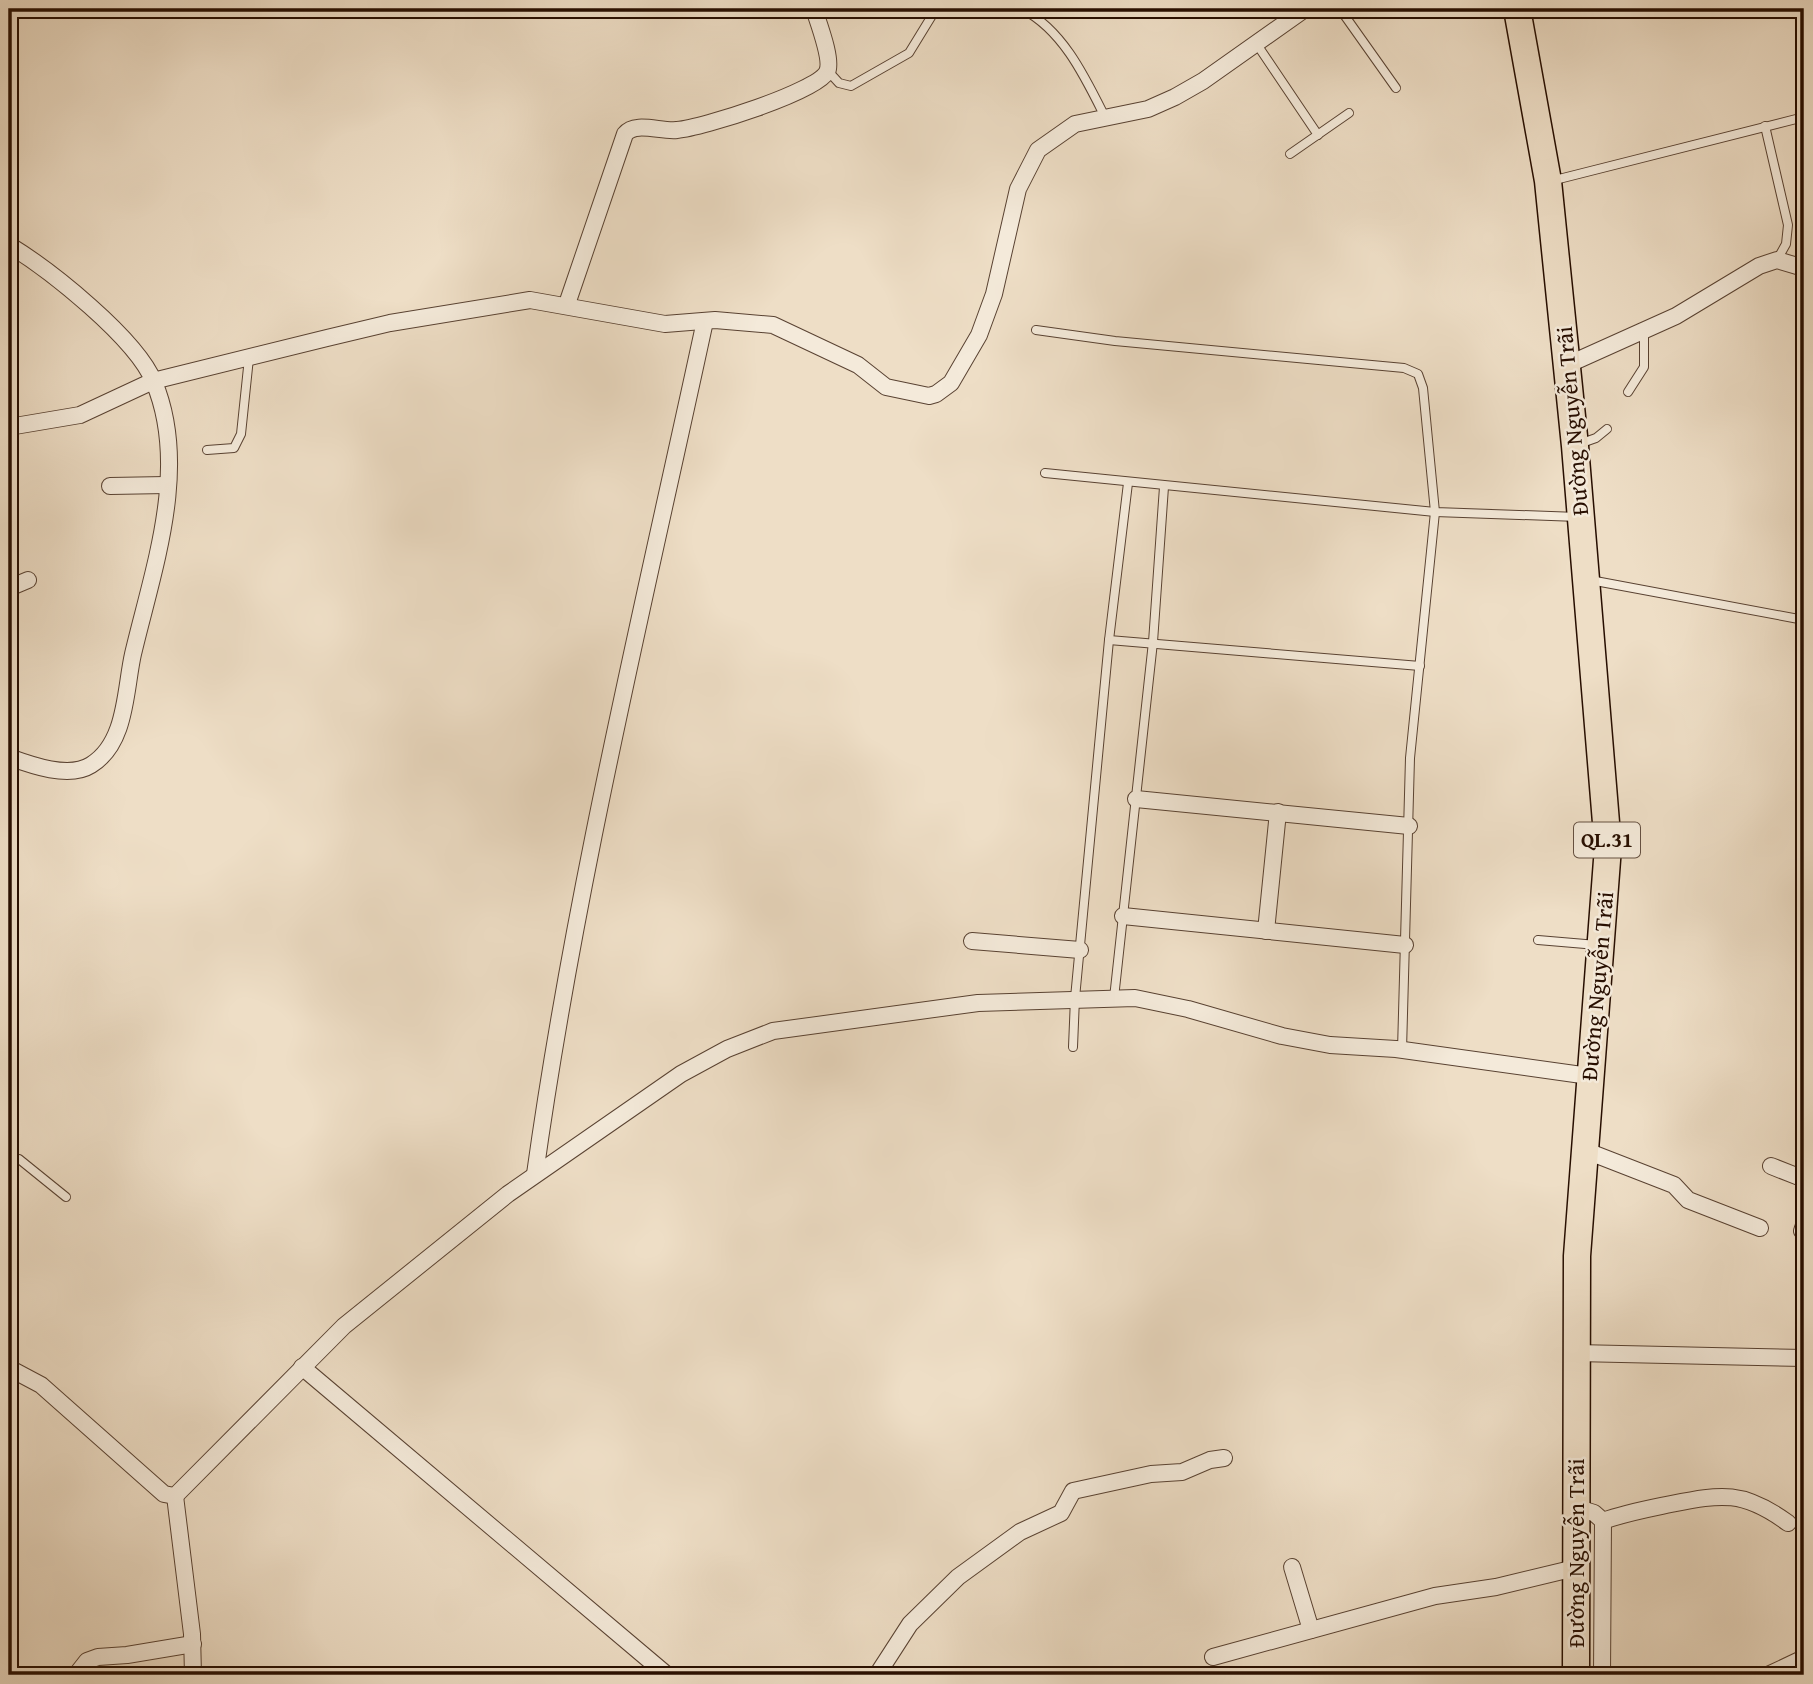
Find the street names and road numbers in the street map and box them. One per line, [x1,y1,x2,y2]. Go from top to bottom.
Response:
street label: Đường Nguyễn Trãi [1547,325,1596,517]
road number: QL.31 [1574,822,1640,858]
street label: Đường Nguyễn Trãi [1572,890,1621,1082]
street label: Đường Nguyễn Trãi [1559,1458,1592,1648]

